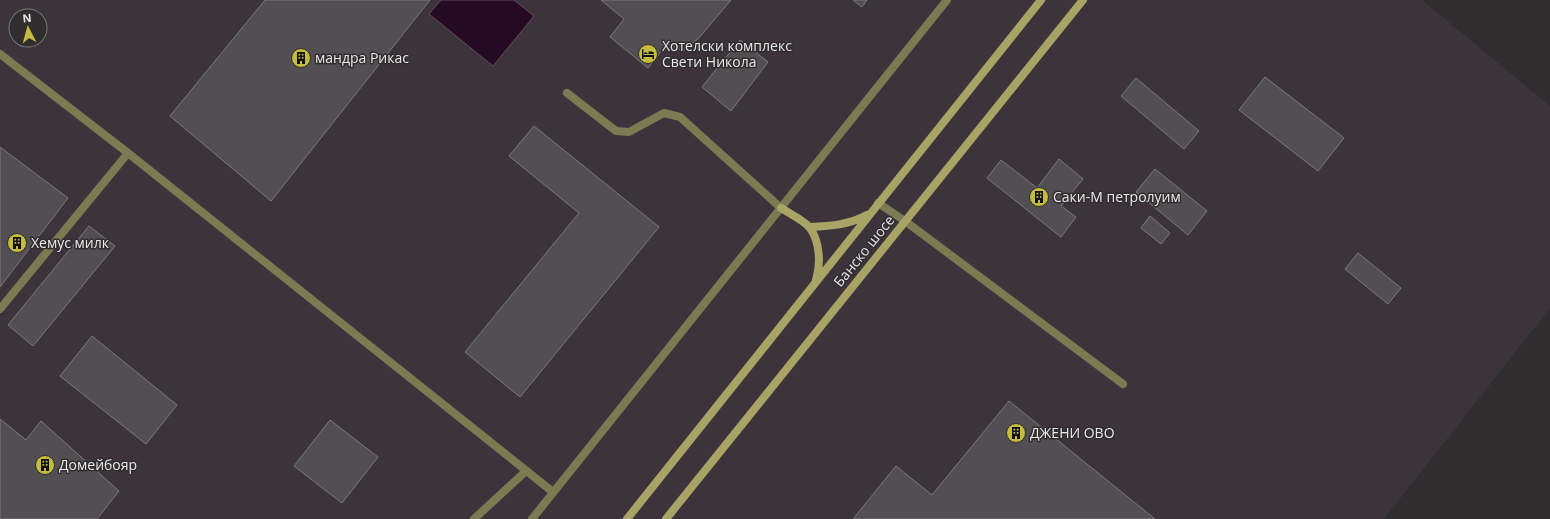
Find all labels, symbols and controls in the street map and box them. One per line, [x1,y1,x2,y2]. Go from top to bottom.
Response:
north arrow [8,8,48,48]
text: N [22,10,32,25]
place label: Хотелски комплекс Свети Никола [662,36,792,71]
hotel icon: Хотелски комплекс Свети Никола [637,43,659,65]
building icon: мандра Рикас [290,47,312,69]
place label: мандра Рикас [315,48,409,67]
building icon: Саки-М петролуим [1028,186,1050,208]
place label: Саки-М петролуим [1053,187,1181,206]
street label: Банско шосе [829,211,898,290]
building icon: Хемус милк [6,232,28,254]
place label: Хемус милк [31,233,110,252]
building icon: ДЖЕНИ ОВО [1005,422,1027,444]
place label: ДЖЕНИ ОВО [1030,423,1115,442]
building icon: Домейбояр [34,454,56,476]
place label: Домейбояр [59,455,137,474]

